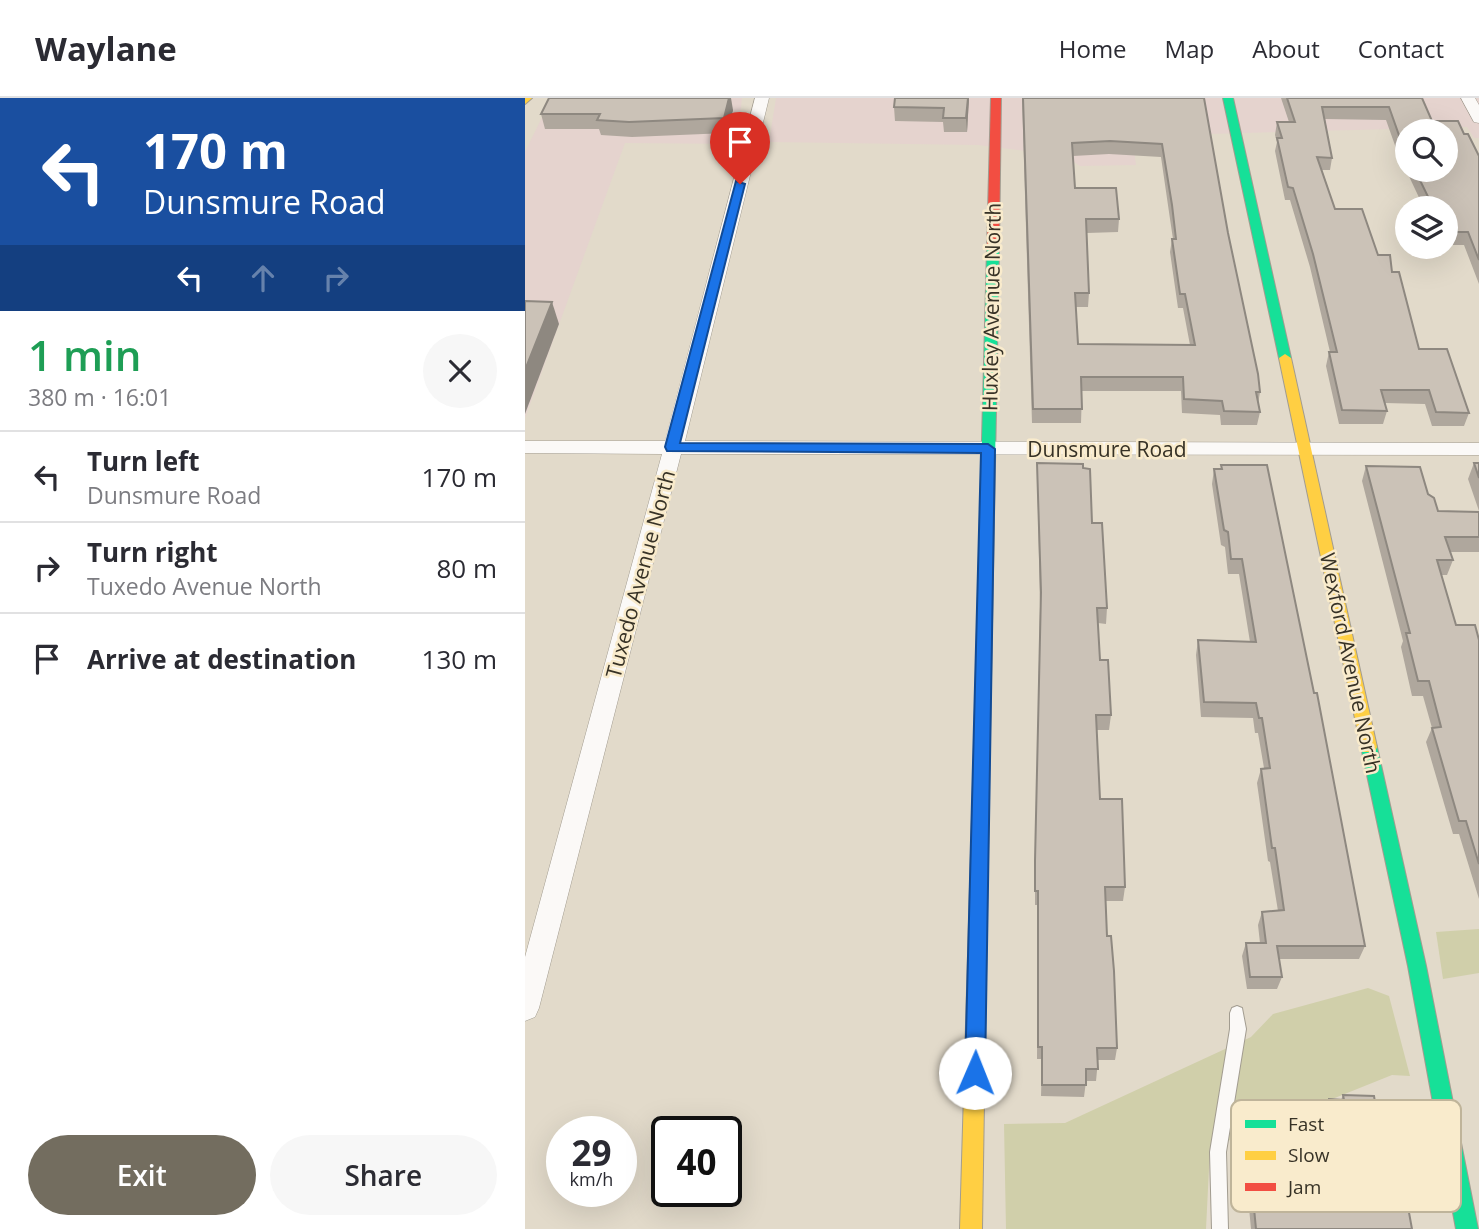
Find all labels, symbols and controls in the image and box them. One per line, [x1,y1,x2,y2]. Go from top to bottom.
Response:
text: Waylane [35,26,177,71]
text: Home [1059,32,1127,65]
text: Map [1165,32,1214,65]
text: About [1252,32,1320,65]
text: Contact [1358,32,1444,65]
pin [710,112,770,184]
text: 170 m [143,117,288,183]
map controls [1395,119,1458,259]
button: search [1395,119,1458,182]
icon: arrive [721,123,759,161]
icon: left [28,126,119,217]
text: Dunsmure Road [143,180,386,223]
button: layers [1395,196,1458,259]
street label: Huxley Avenue North [975,203,1007,411]
icon: left [171,259,209,297]
icon: ahead [244,259,282,297]
icon: right [317,259,355,297]
text: 1 min [28,326,141,383]
button: close [423,334,497,408]
text: 380 m · 16:01 [28,381,171,413]
street label: Dunsmure Road [1027,435,1187,463]
text: Turn left [87,443,199,479]
icon: left [28,458,66,496]
text: 170 m [422,459,497,495]
street label: Tuxedo Avenue North [599,467,681,681]
text: Dunsmure Road [87,479,261,511]
text: Turn right [87,534,218,570]
icon: right [28,549,66,587]
text: 80 m [436,550,497,586]
street label: Wexford Avenue North [1314,550,1388,776]
text: Tuxedo Avenue North [87,570,322,602]
icon: arrive [28,640,66,678]
text: Arrive at destination [87,641,356,677]
text: 130 m [422,641,497,677]
position arrow [938,1036,1012,1110]
legend [1231,1100,1461,1212]
text: Fast [1288,1111,1324,1137]
speed limit sign: 40 [651,1116,742,1207]
text: 29 [571,1129,612,1176]
button: Exit [28,1135,256,1215]
button: Share [270,1135,497,1215]
text: Slow [1288,1142,1330,1168]
text: km/h [570,1167,613,1191]
text: Jam [1286,1174,1321,1200]

